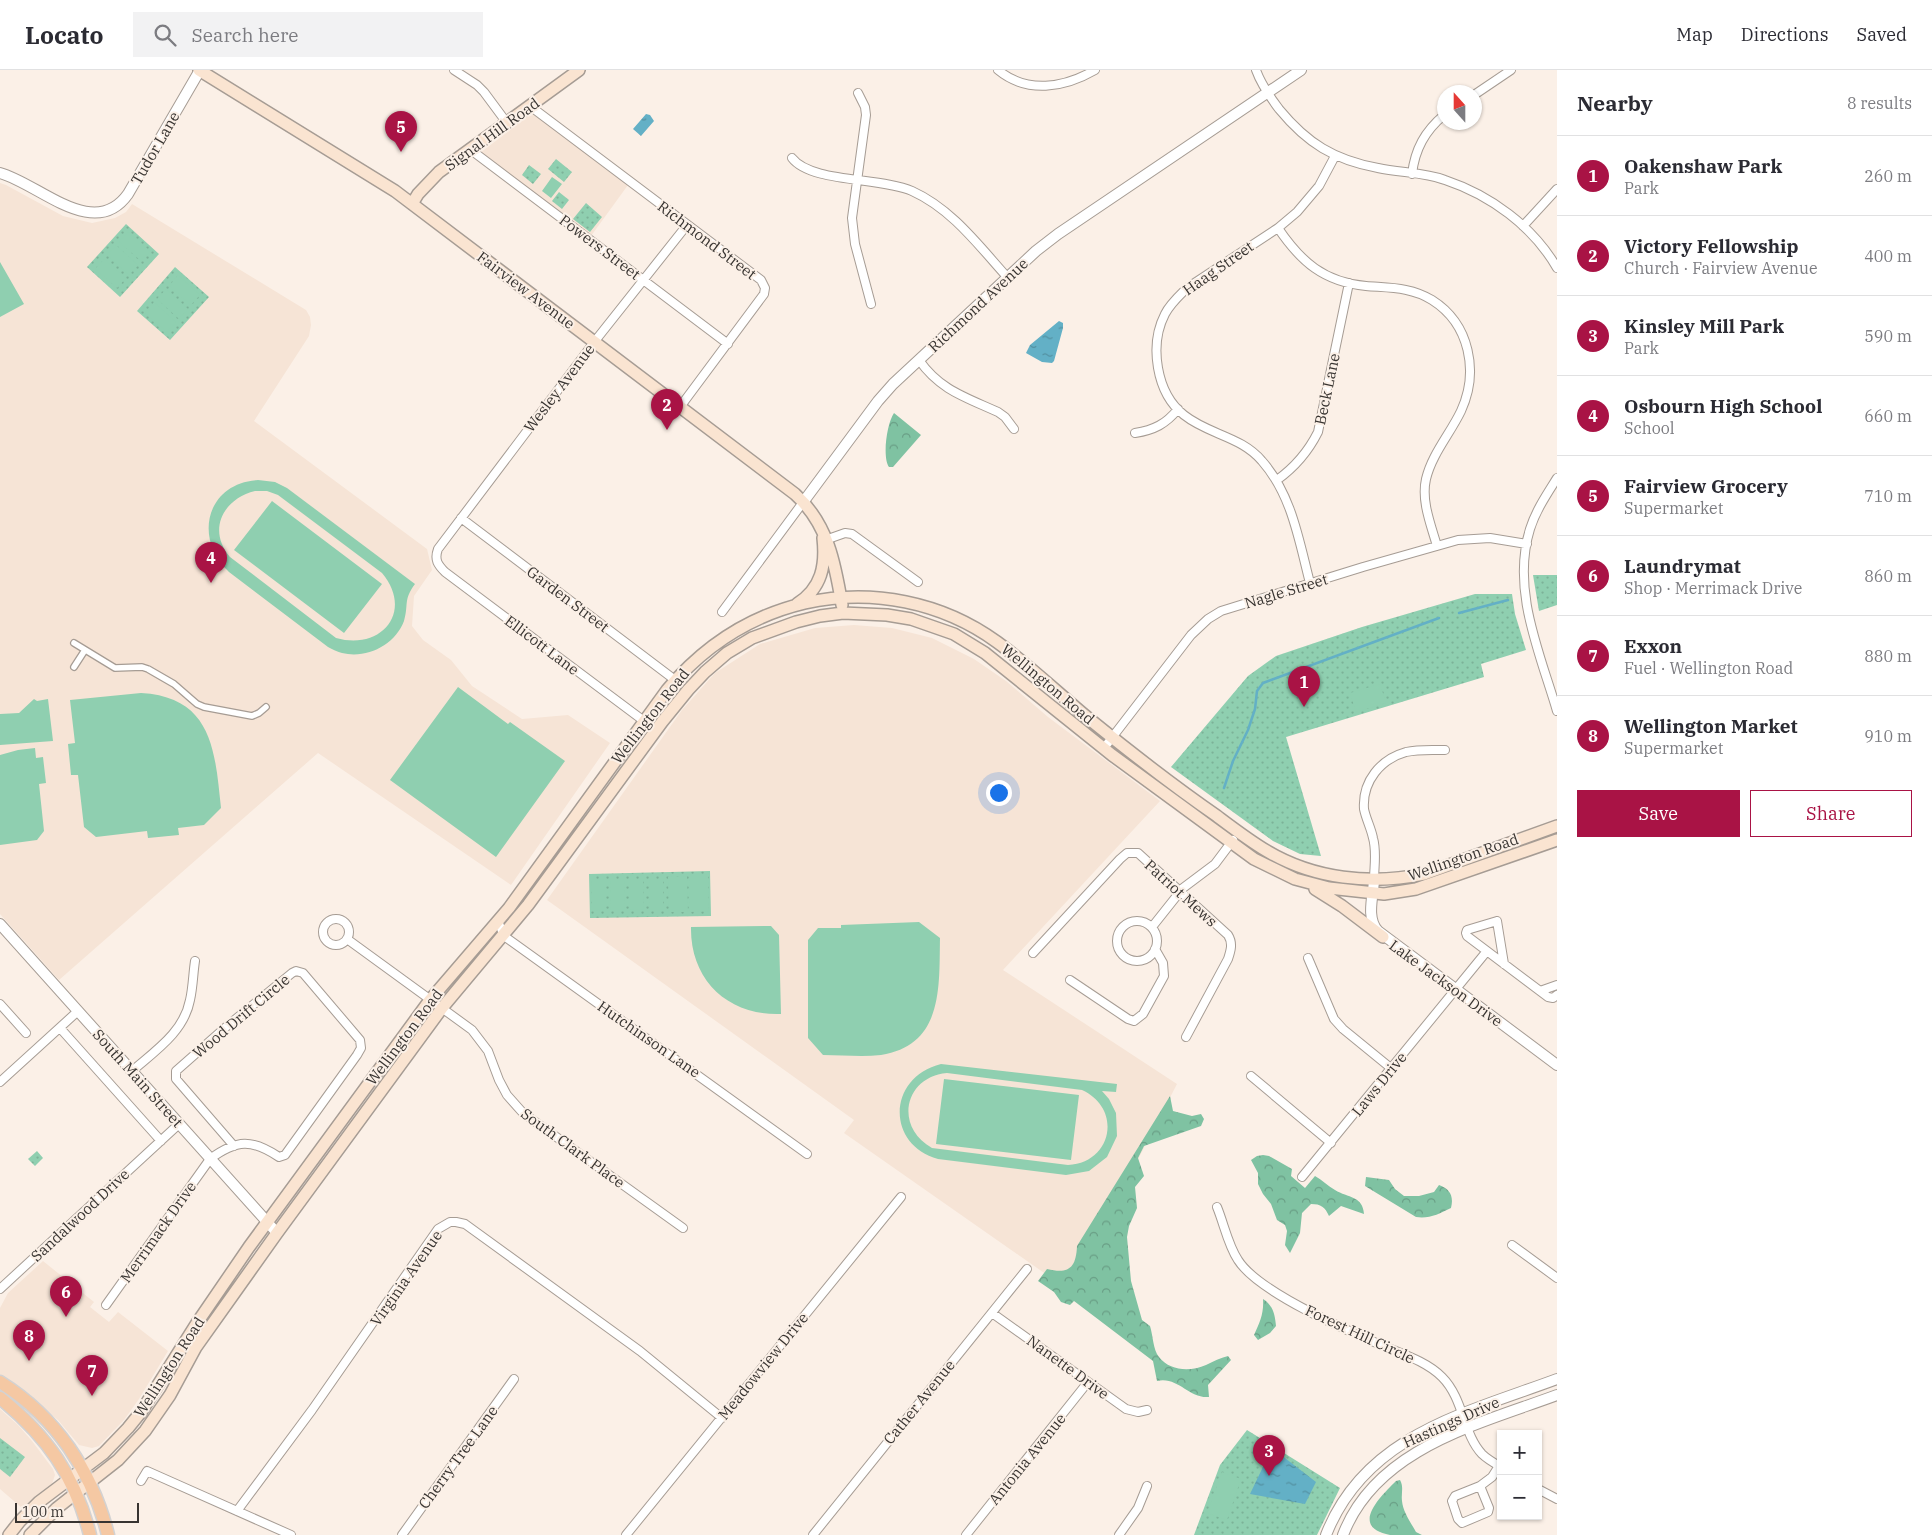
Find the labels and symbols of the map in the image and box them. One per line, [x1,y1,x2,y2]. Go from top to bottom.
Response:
north arrow [1437,85,1482,130]
street label: Signal Hill Road [441,93,543,175]
street label: Tudor Lane [126,108,184,188]
pin: 5 [385,111,417,152]
street label: Richmond Street [654,197,760,283]
street label: Powers Street [556,210,644,284]
street label: Haag Street [1179,237,1257,299]
street label: Fairview Avenue [473,247,579,333]
street label: Richmond Avenue [924,254,1032,356]
street label: Wesley Avenue [520,340,598,436]
street label: Beck Lane [1310,351,1344,427]
pin: 2 [651,389,683,430]
pin: 4 [195,542,227,583]
street label: Garden Street [523,562,613,636]
street label: Nagle Street [1242,569,1330,613]
street label: Ellicott Lane [501,611,583,679]
street label: Wellington Road [997,639,1099,729]
street label: Wellington Road [607,664,693,768]
pin: 1 [1288,666,1320,707]
your location [986,780,1012,806]
street label: Wellington Road [1405,829,1521,885]
street label: Patriot Mews [1141,855,1221,931]
street label: Lake Jackson Drive [1386,936,1506,1030]
street label: Wood Drift Circle [189,970,293,1062]
street label: Wellington Road [362,985,446,1089]
street label: Hutchinson Lane [594,996,704,1082]
street label: South Main Street [89,1025,187,1131]
street label: Laws Drive [1347,1048,1411,1120]
street label: South Clark Place [517,1104,629,1192]
street label: Sandalwood Drive [27,1165,133,1265]
street label: Merrimack Drive [116,1178,200,1286]
street label: Virginia Avenue [366,1226,446,1330]
pin: 6 [50,1276,82,1317]
street label: Forest Hill Circle [1302,1300,1418,1368]
street label: Meadowview Drive [714,1308,812,1424]
street label: Wellington Road [129,1313,209,1421]
pin: 8 [13,1320,45,1361]
street label: Nanette Drive [1023,1331,1113,1403]
pin: 7 [76,1355,108,1396]
street label: Cather Avenue [879,1356,959,1448]
street label: Hastings Drive [1400,1392,1502,1452]
street label: Cherry Tree Lane [414,1402,502,1512]
street label: Antonia Avenue [984,1409,1070,1509]
pin: 3 [1253,1435,1285,1476]
scale bar [15,1500,139,1523]

